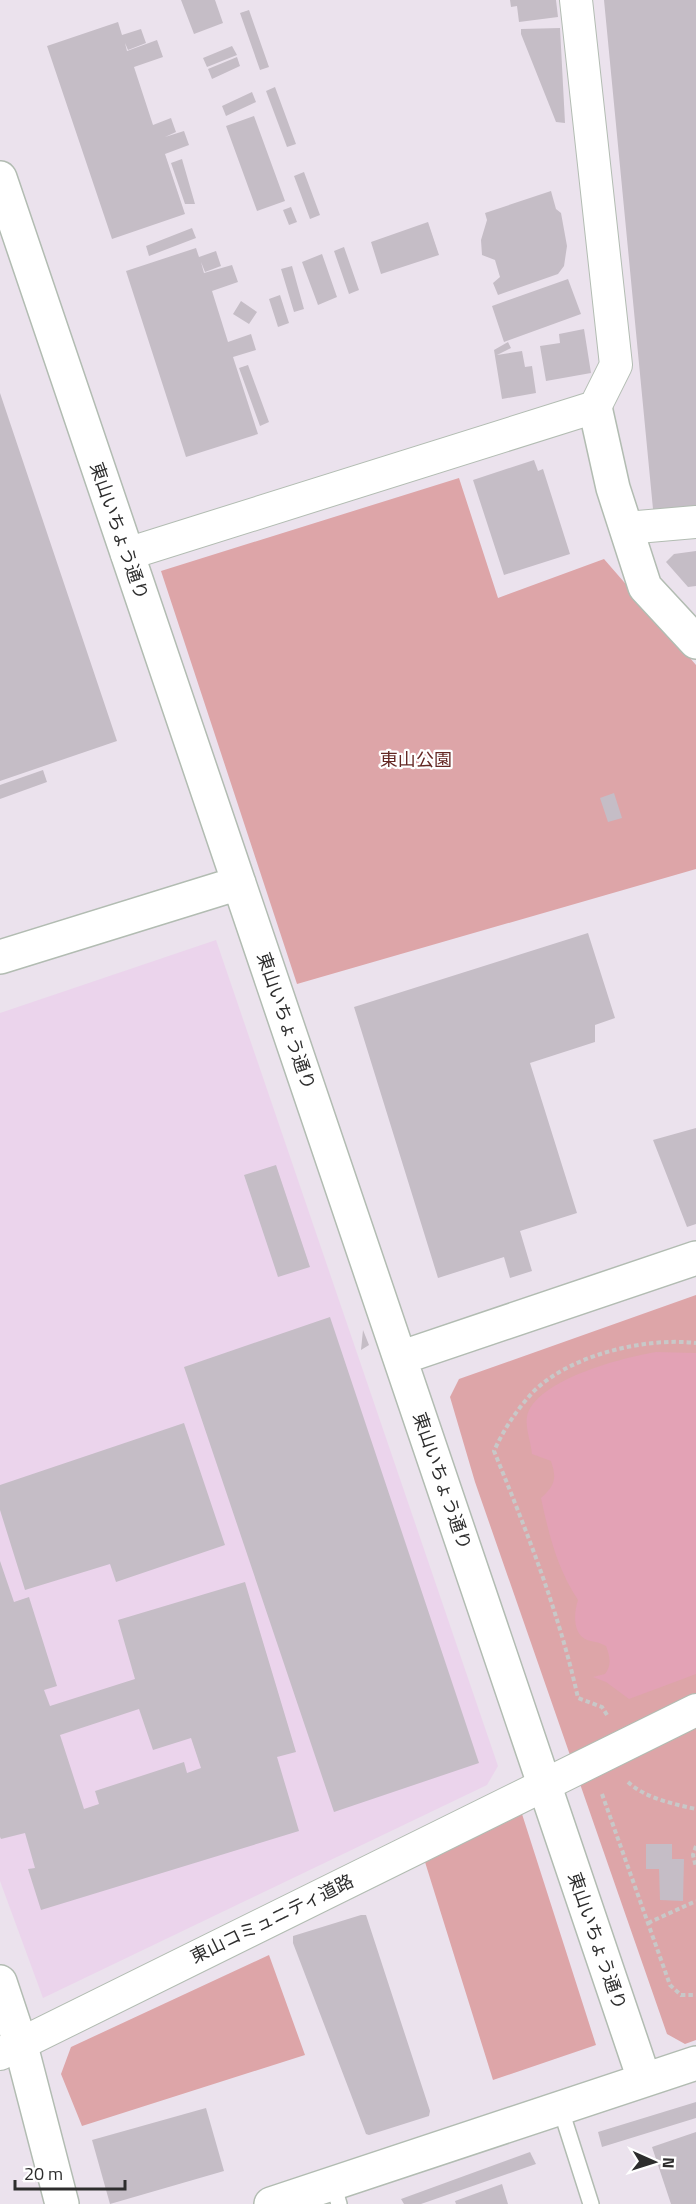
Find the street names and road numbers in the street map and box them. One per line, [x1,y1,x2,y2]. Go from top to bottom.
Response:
street label: 東山いちょう通り [83,458,156,603]
street label: 東山いちょう通り [250,948,323,1093]
street label: 東山いちょう通り [406,1408,479,1553]
street label: 東山コミュニティ道路 [185,1867,358,1970]
street label: 東山いちょう通り [561,1868,634,2013]

